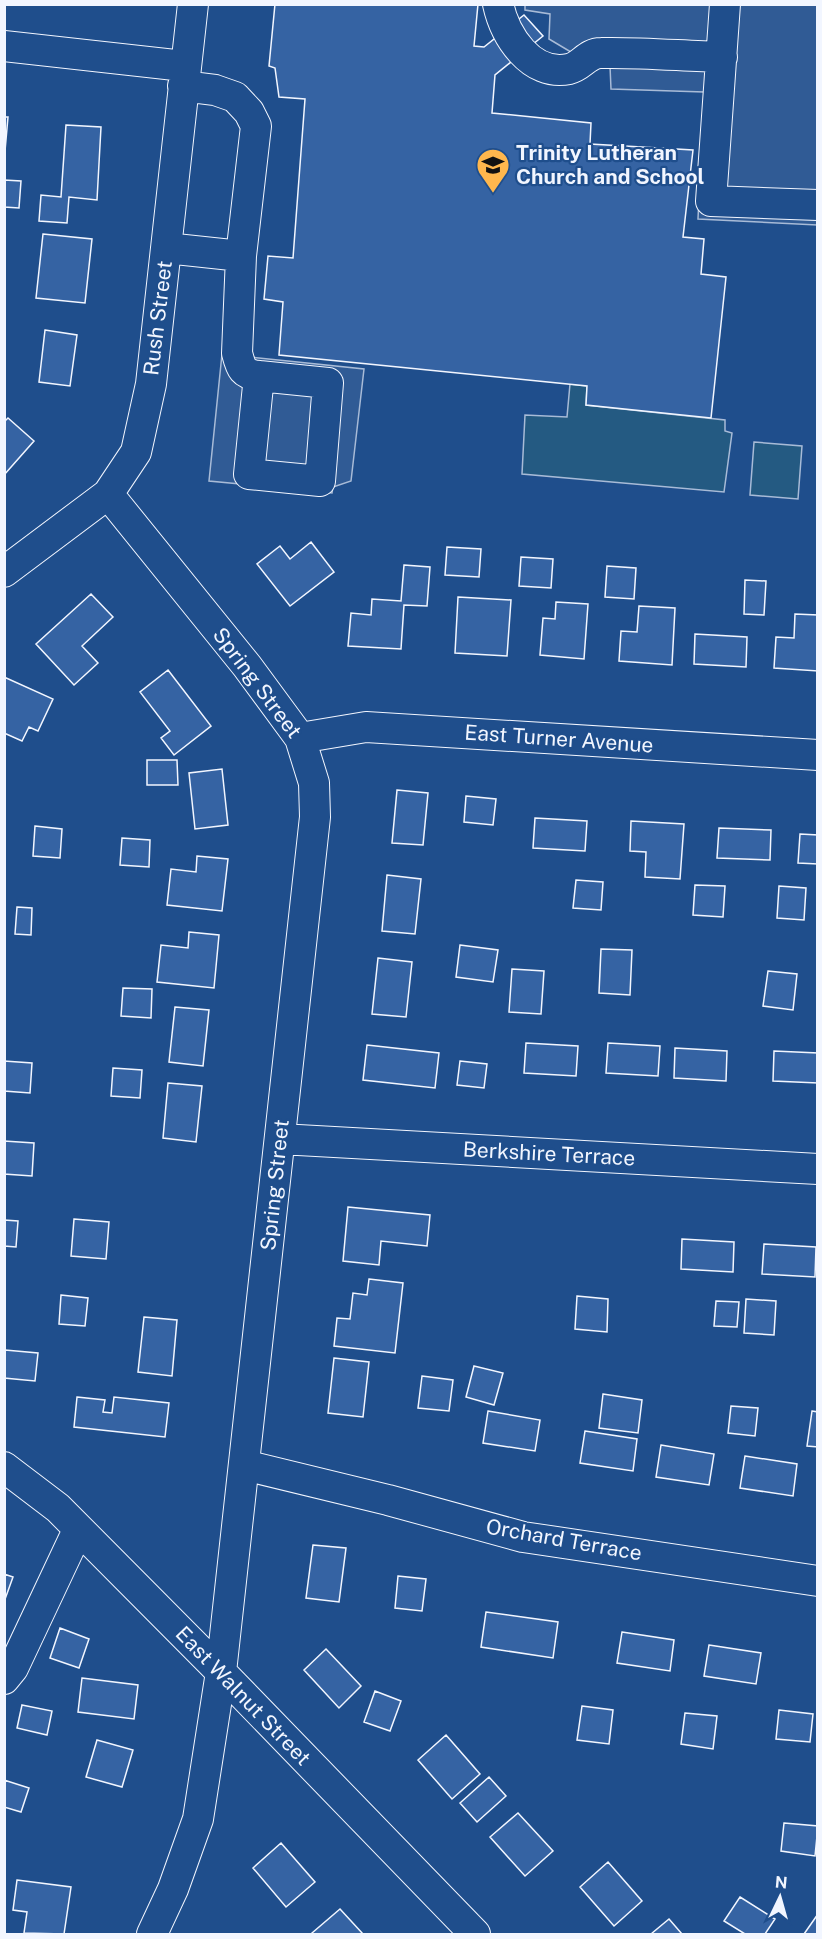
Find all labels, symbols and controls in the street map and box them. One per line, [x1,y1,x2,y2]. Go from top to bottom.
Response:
place label: Trinity Lutheran Church and School [516,140,705,189]
school or university icon: Trinity Lutheran Church and School [475,147,511,194]
street label: Rush Street [138,259,177,377]
street label: Spring Street [208,623,307,743]
street label: East Turner Avenue [464,719,654,758]
street label: Spring Street [255,1118,294,1252]
street label: Berkshire Terrace [462,1137,636,1170]
street label: Orchard Terrace [484,1514,644,1566]
street label: East Walnut Street [171,1621,316,1770]
north arrow [750,1867,810,1927]
text: N [774,1873,788,1893]

